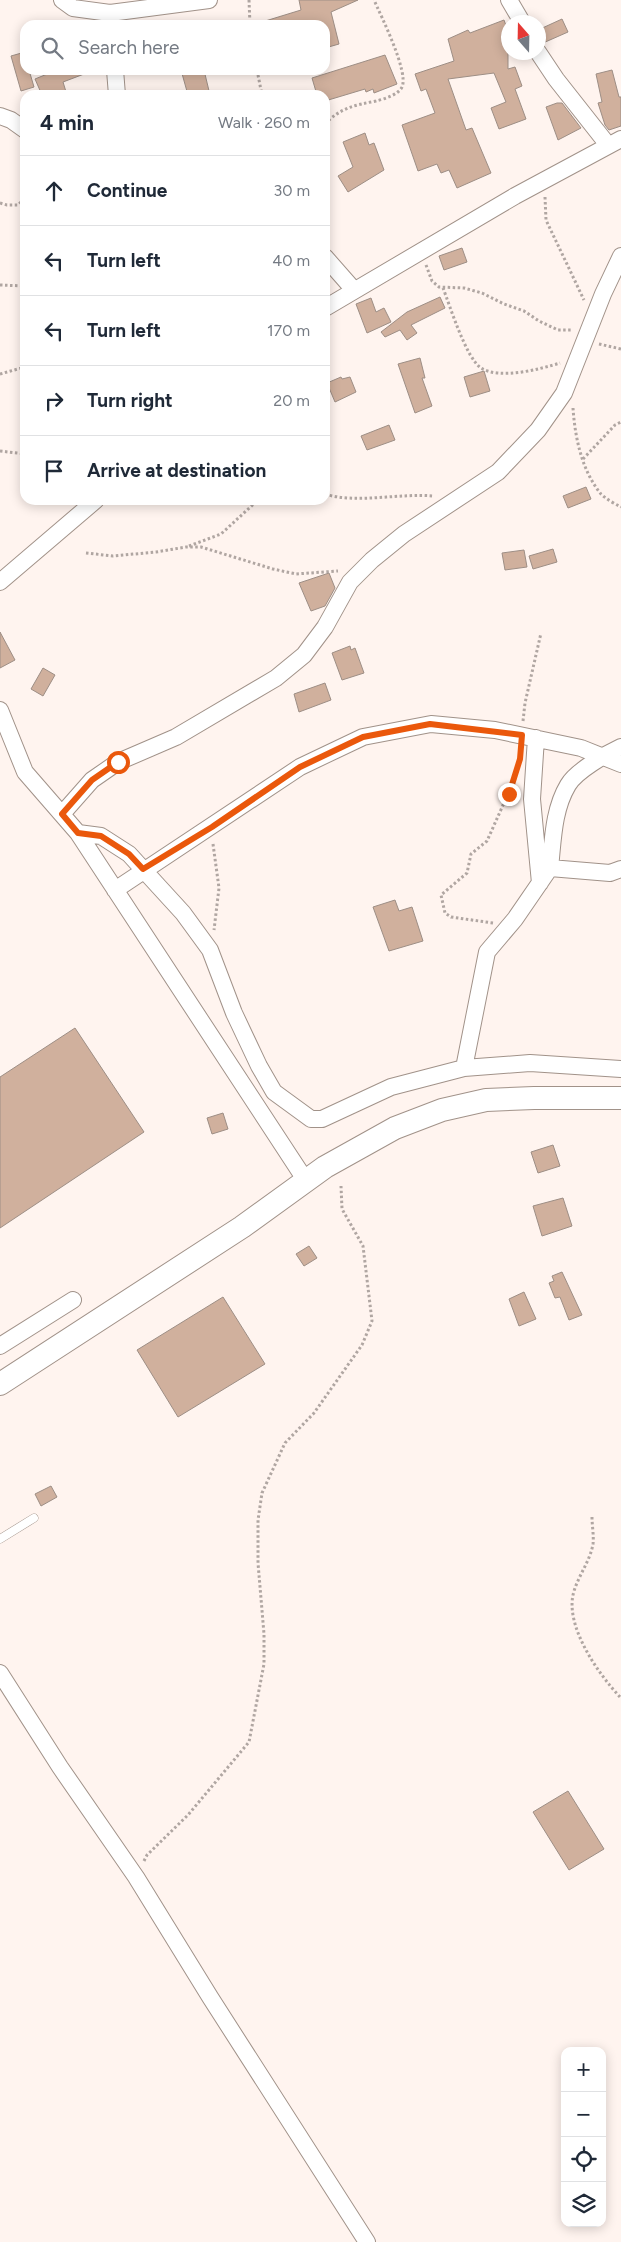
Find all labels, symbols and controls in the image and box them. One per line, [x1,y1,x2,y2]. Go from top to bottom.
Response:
north arrow [501,15,546,60]
search box [20,20,330,75]
icon: search [38,34,66,62]
text: Search here [78,36,180,59]
text: 4 min [40,110,94,135]
text: Walk · 260 m [218,113,310,132]
icon: ahead [40,177,68,205]
text: Continue [87,179,167,202]
text: 30 m [273,181,310,200]
icon: left [40,247,68,275]
text: Turn left [87,249,161,272]
text: 40 m [272,251,310,270]
icon: left [40,317,68,345]
text: Turn left [87,319,161,342]
text: 170 m [267,321,310,340]
icon: right [40,387,68,415]
text: Turn right [87,389,173,412]
text: 20 m [273,391,310,410]
icon: arrive [40,457,68,485]
text: Arrive at destination [87,459,266,482]
route start [107,751,130,774]
route end [498,783,521,806]
map controls [561,2047,606,2227]
button: + [561,2047,606,2092]
button: − [561,2092,606,2137]
button: locate [561,2137,606,2182]
button: layers [561,2182,606,2227]

